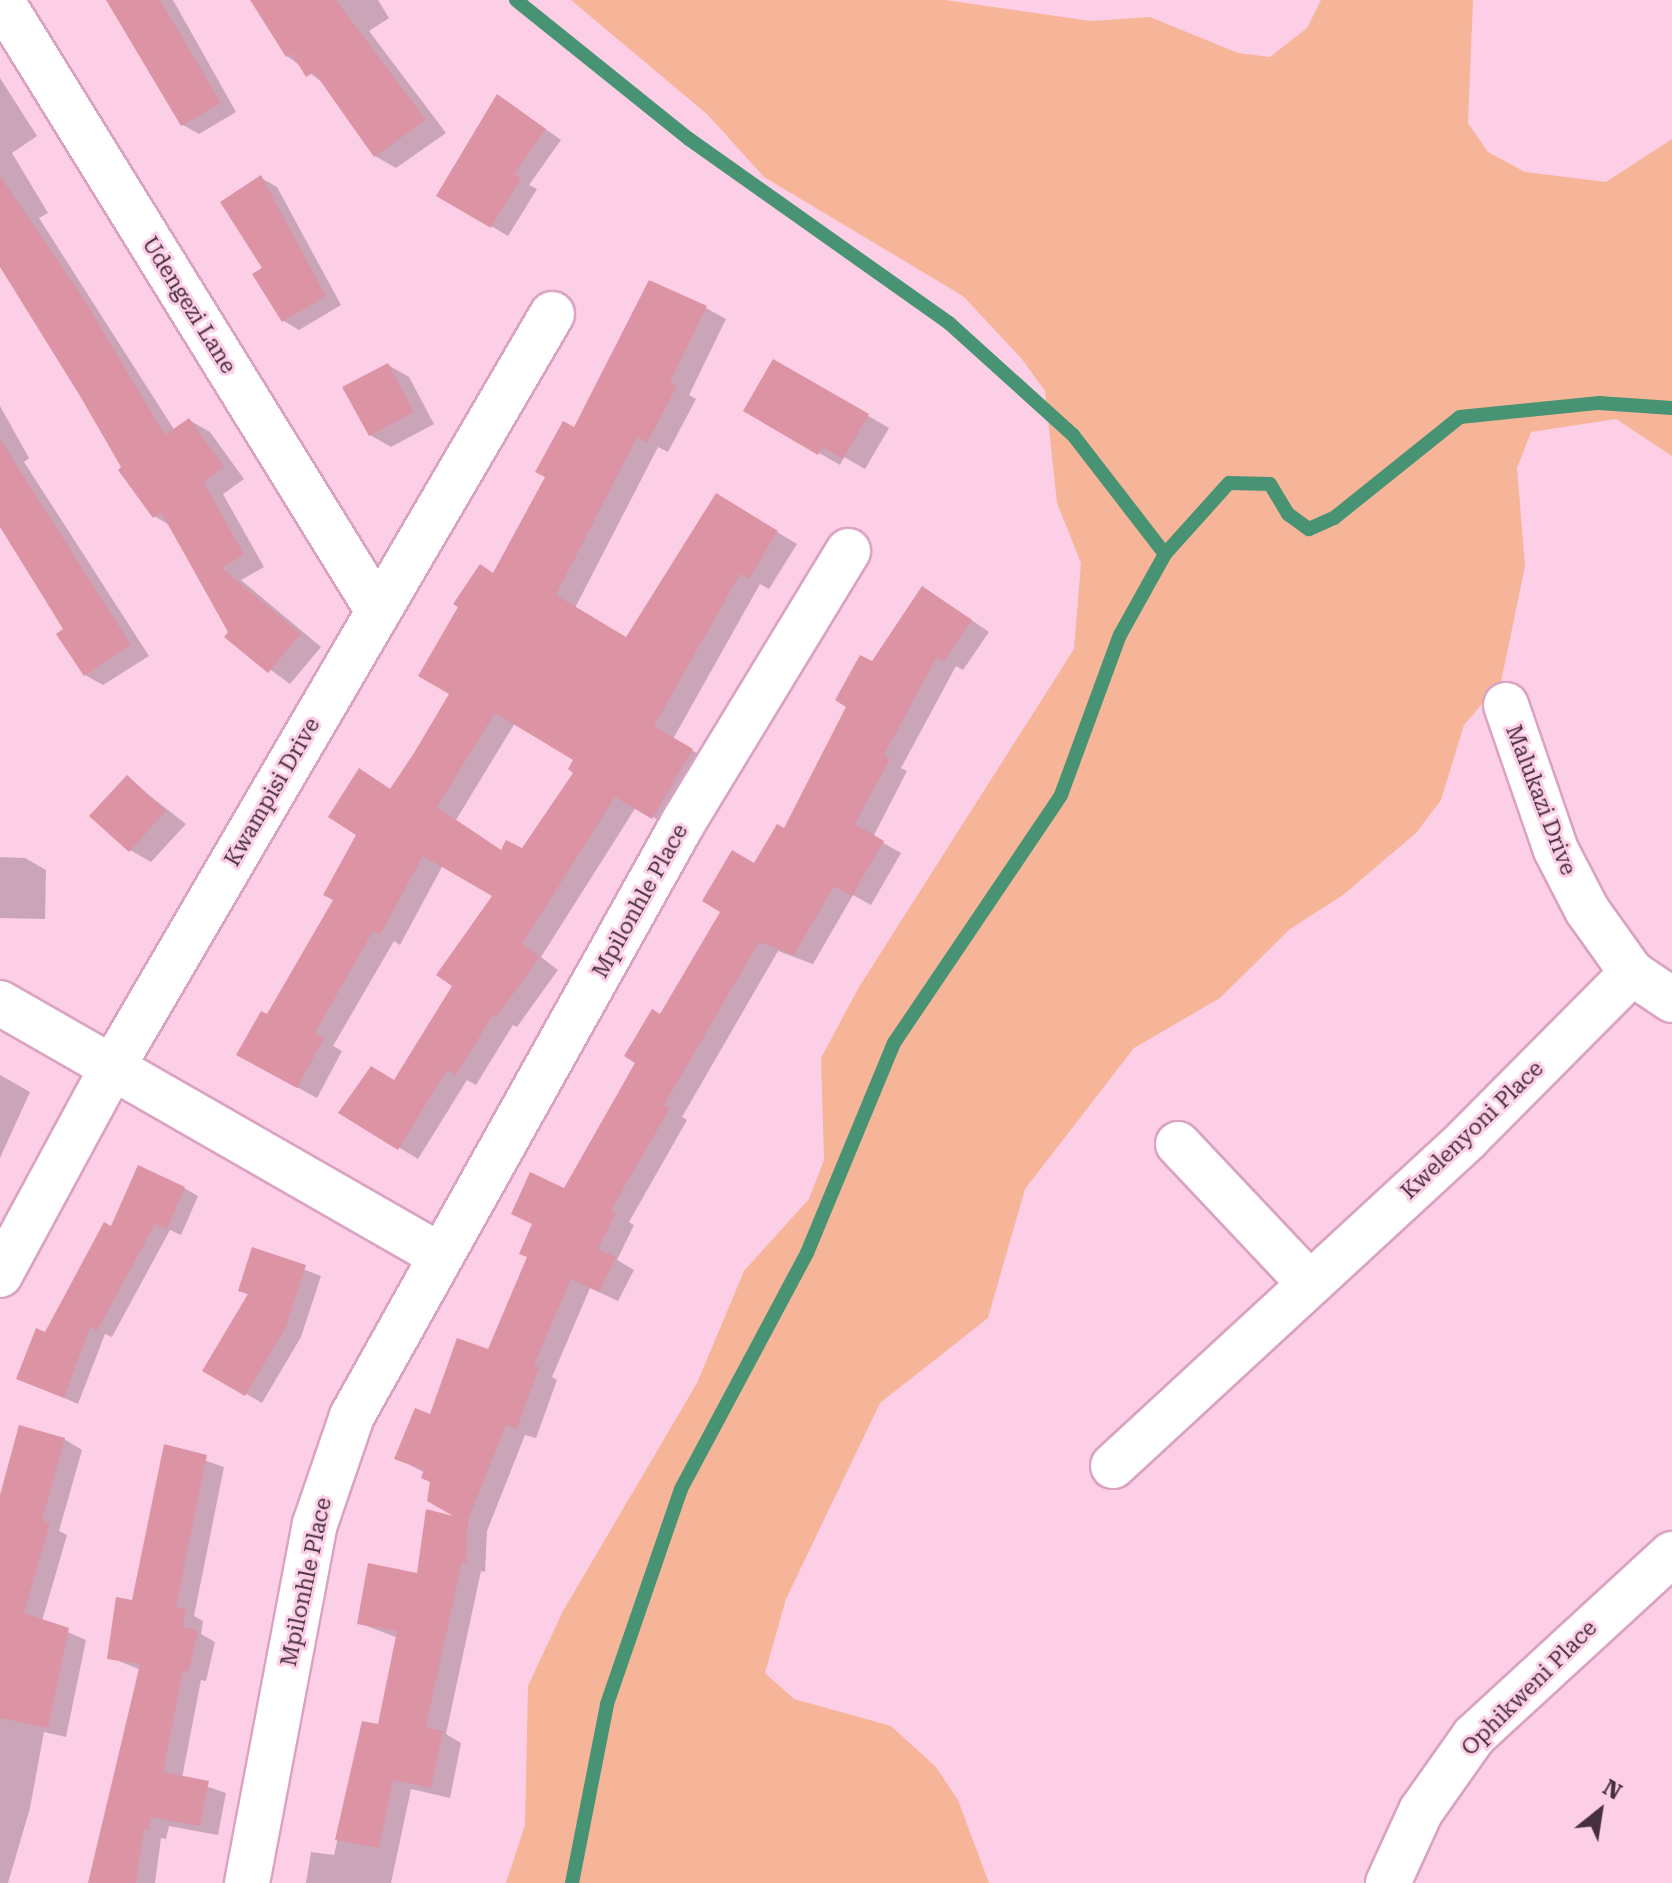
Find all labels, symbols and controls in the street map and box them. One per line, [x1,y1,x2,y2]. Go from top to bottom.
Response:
street label: Udengezi Lane [136,232,242,378]
street label: Kwampisi Drive [219,713,325,871]
street label: Malukazi Drive [1500,721,1582,879]
street label: Mpilonhle Place [587,820,693,982]
street label: Kwelenyoni Place [1395,1055,1549,1205]
street label: Mpilonhle Place [275,1495,337,1669]
street label: Ophikweni Place [1456,1615,1602,1761]
north arrow [1560,1771,1640,1851]
text: N [1599,1775,1626,1805]

